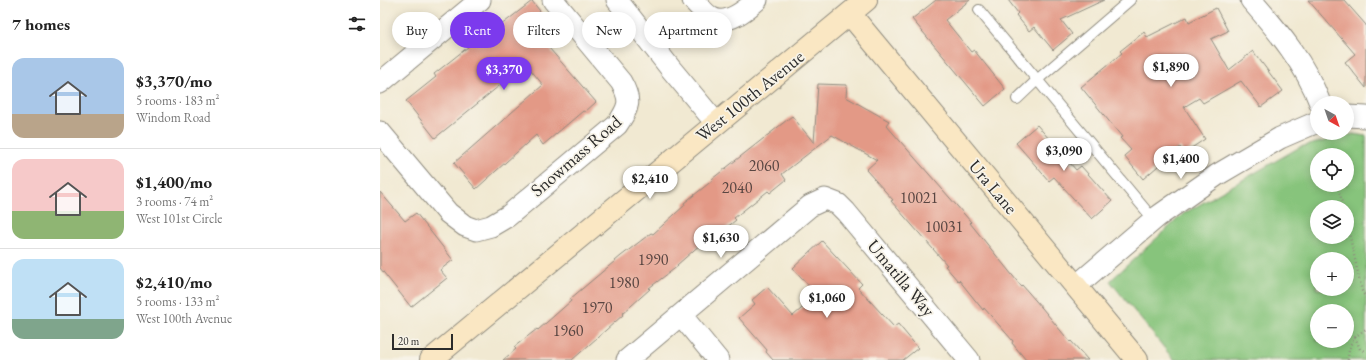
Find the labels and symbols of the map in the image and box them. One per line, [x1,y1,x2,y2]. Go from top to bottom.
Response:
street label: West 100th Avenue [691,45,809,146]
pin: $1,890 [1138,54,1204,88]
pin: $3,370 [471,57,537,91]
north arrow [1310,96,1354,140]
street label: Snowmass Road [526,109,627,201]
pin: $3,090 [1031,138,1097,172]
pin: $1,400 [1148,146,1214,180]
house number: 2060 [749,155,780,176]
street label: Ura Lane [964,155,1023,219]
pin: $2,410 [617,166,683,200]
house number: 2040 [722,177,753,198]
house number: 10021 [900,187,938,208]
house number: 10031 [925,216,963,237]
pin: $1,630 [688,225,754,259]
street label: Umatilla Way [863,234,940,321]
house number: 1990 [638,249,669,270]
house number: 1980 [609,272,640,293]
pin: $1,060 [794,285,860,319]
house number: 1970 [582,297,613,318]
house number: 1960 [553,320,584,341]
scale bar [392,332,453,351]

